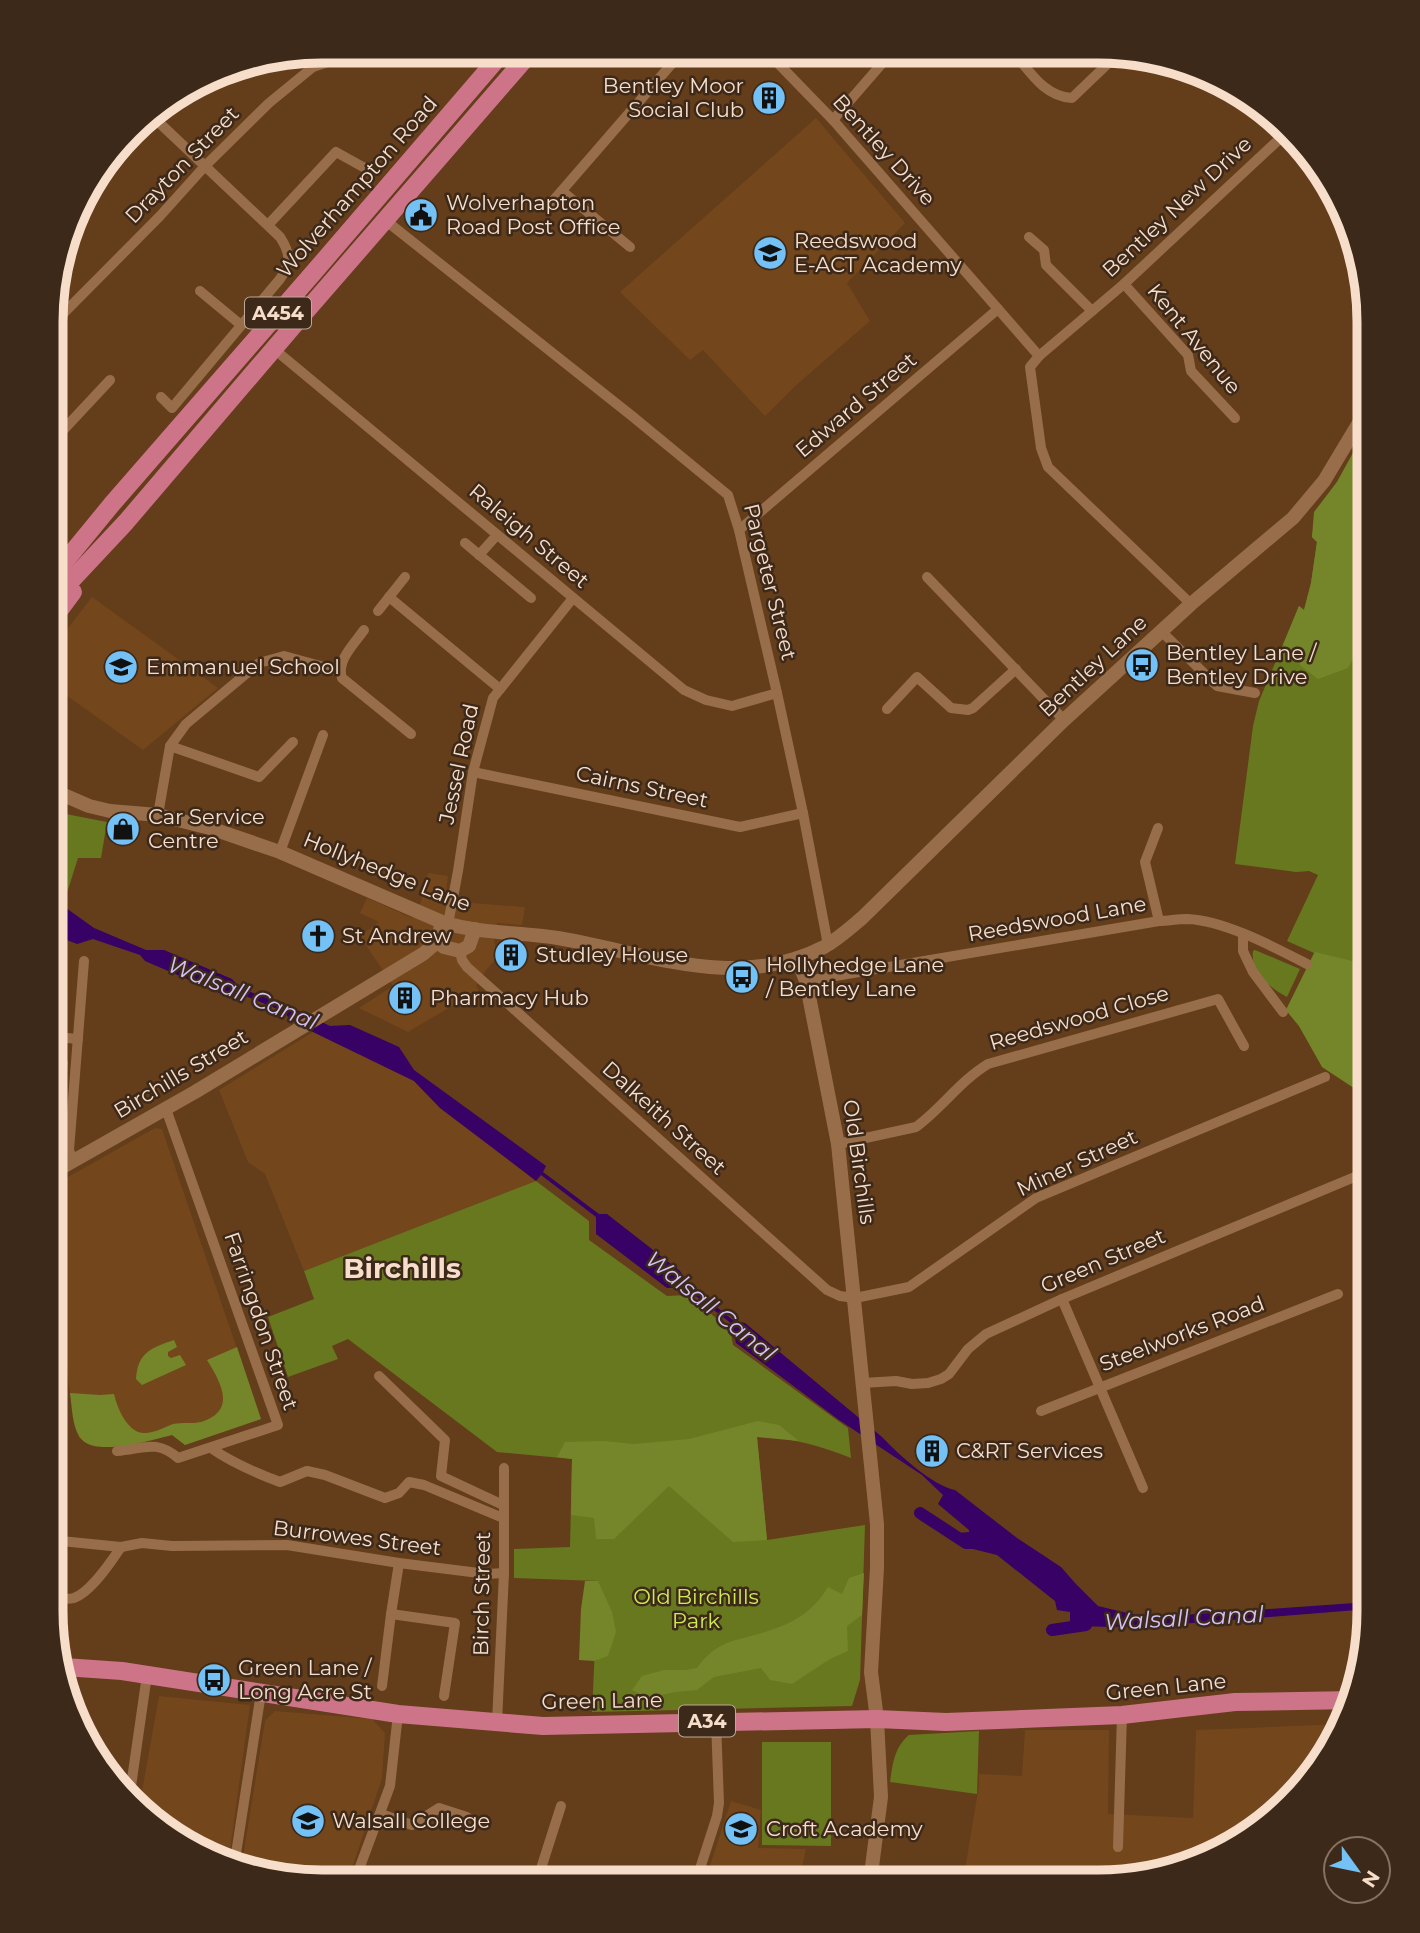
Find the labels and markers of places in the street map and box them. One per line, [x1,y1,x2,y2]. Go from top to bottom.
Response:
place label: Bentley Moor Social Club [603,73,744,122]
building icon: Bentley Moor Social Club [750,79,788,117]
place label: Wolverhapton Road Post Office [446,190,621,239]
public building icon: Wolverhapton Road Post Office [402,196,440,234]
place label: Reedswood E-ACT Academy [794,228,962,277]
school or university icon: Reedswood E-ACT Academy [751,234,789,272]
place label: Bentley Lane / Bentley Drive [1166,640,1317,689]
bus stop icon: Bentley Lane / Bentley Drive [1123,646,1161,684]
school or university icon: Emmanuel School [102,648,140,686]
place label: Emmanuel School [146,654,340,679]
place label: Car Service Centre [148,804,265,853]
shop icon: Car Service Centre [104,810,142,848]
church icon: St Andrew [299,917,337,955]
place label: St Andrew [342,923,452,948]
building icon: Studley House [492,936,530,974]
place label: Studley House [536,942,688,967]
place label: Hollyhedge Lane / Bentley Lane [765,952,944,1001]
bus stop icon: Hollyhedge Lane / Bentley Lane [723,958,761,996]
building icon: Pharmacy Hub [386,979,424,1017]
place label: Pharmacy Hub [430,985,589,1010]
building icon: C&RT Services [913,1432,951,1470]
place label: C&RT Services [956,1438,1103,1463]
place label: Green Lane / Long Acre St [238,1655,373,1704]
bus stop icon: Green Lane / Long Acre St [195,1661,233,1699]
school or university icon: Walsall College [289,1802,327,1840]
place label: Walsall College [332,1808,490,1833]
school or university icon: Croft Academy [722,1810,760,1848]
place label: Croft Academy [766,1816,923,1841]

